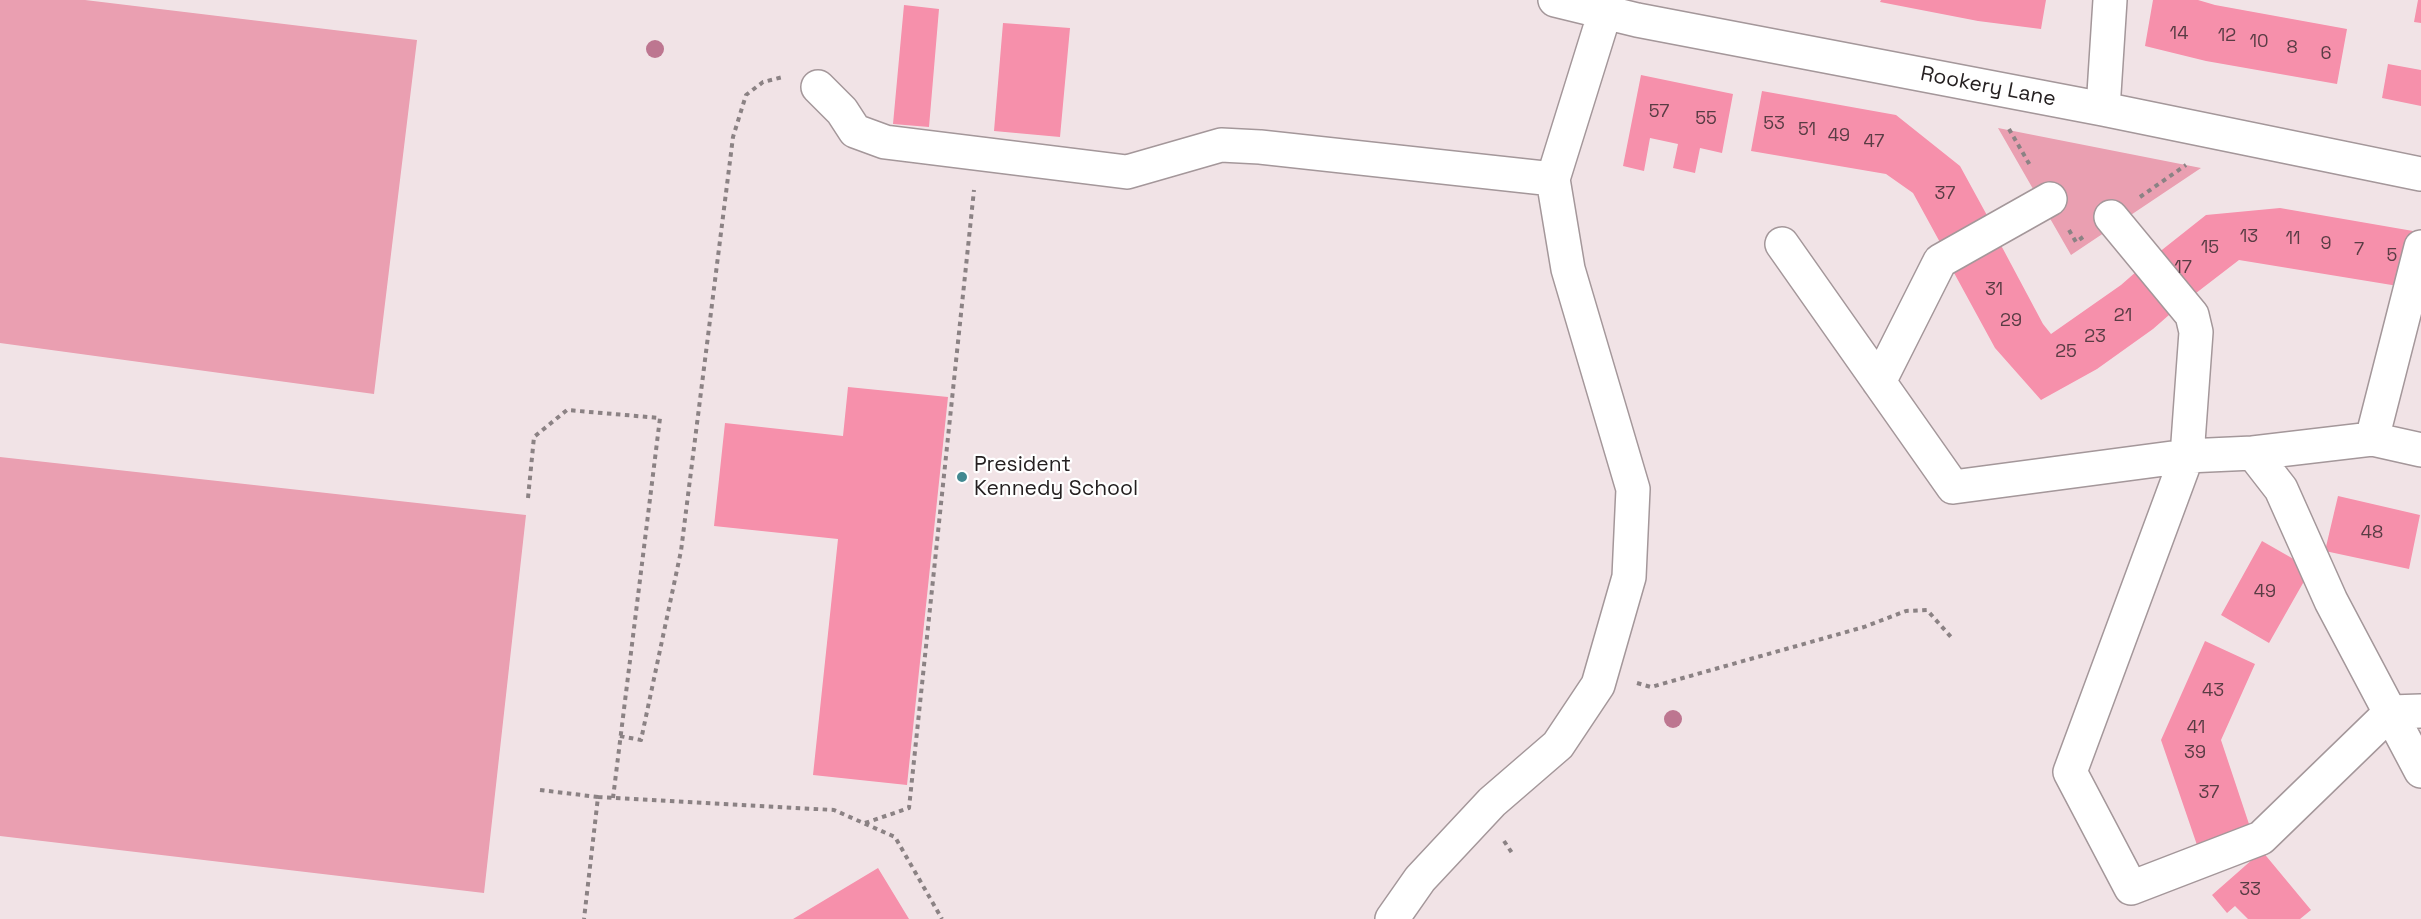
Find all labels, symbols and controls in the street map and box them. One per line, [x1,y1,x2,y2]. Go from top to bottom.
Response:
house number: 14 [2170,23,2188,45]
house number: 12 [2218,25,2236,47]
house number: 10 [2249,31,2269,53]
house number: 8 [2286,37,2298,59]
house number: 6 [2320,43,2332,65]
street label: Rookery Lane [1918,62,2058,112]
house number: 57 [1649,101,1669,123]
house number: 55 [1695,108,1717,130]
house number: 53 [1763,113,1785,135]
house number: 51 [1798,119,1816,141]
house number: 49 [1828,125,1850,147]
house number: 47 [1864,131,1884,153]
house number: 37 [1934,183,1956,205]
house number: 13 [2240,226,2258,248]
house number: 11 [2285,228,2301,250]
house number: 9 [2320,233,2332,255]
house number: 15 [2201,237,2219,259]
house number: 7 [2354,239,2364,261]
house number: 5 [2387,245,2397,267]
house number: 17 [2174,257,2192,279]
house number: 31 [1985,279,2003,301]
house number: 21 [2114,305,2132,327]
house number: 29 [2000,310,2022,332]
house number: 23 [2084,326,2106,348]
house number: 25 [2055,341,2077,363]
place label: President Kennedy School [974,452,1138,502]
marker: President Kennedy School [955,470,969,484]
house number: 48 [2361,522,2383,544]
house number: 49 [2254,581,2276,603]
house number: 43 [2202,680,2224,702]
house number: 41 [2187,717,2205,739]
house number: 39 [2184,742,2206,764]
house number: 37 [2198,782,2220,804]
house number: 33 [2239,879,2261,901]

